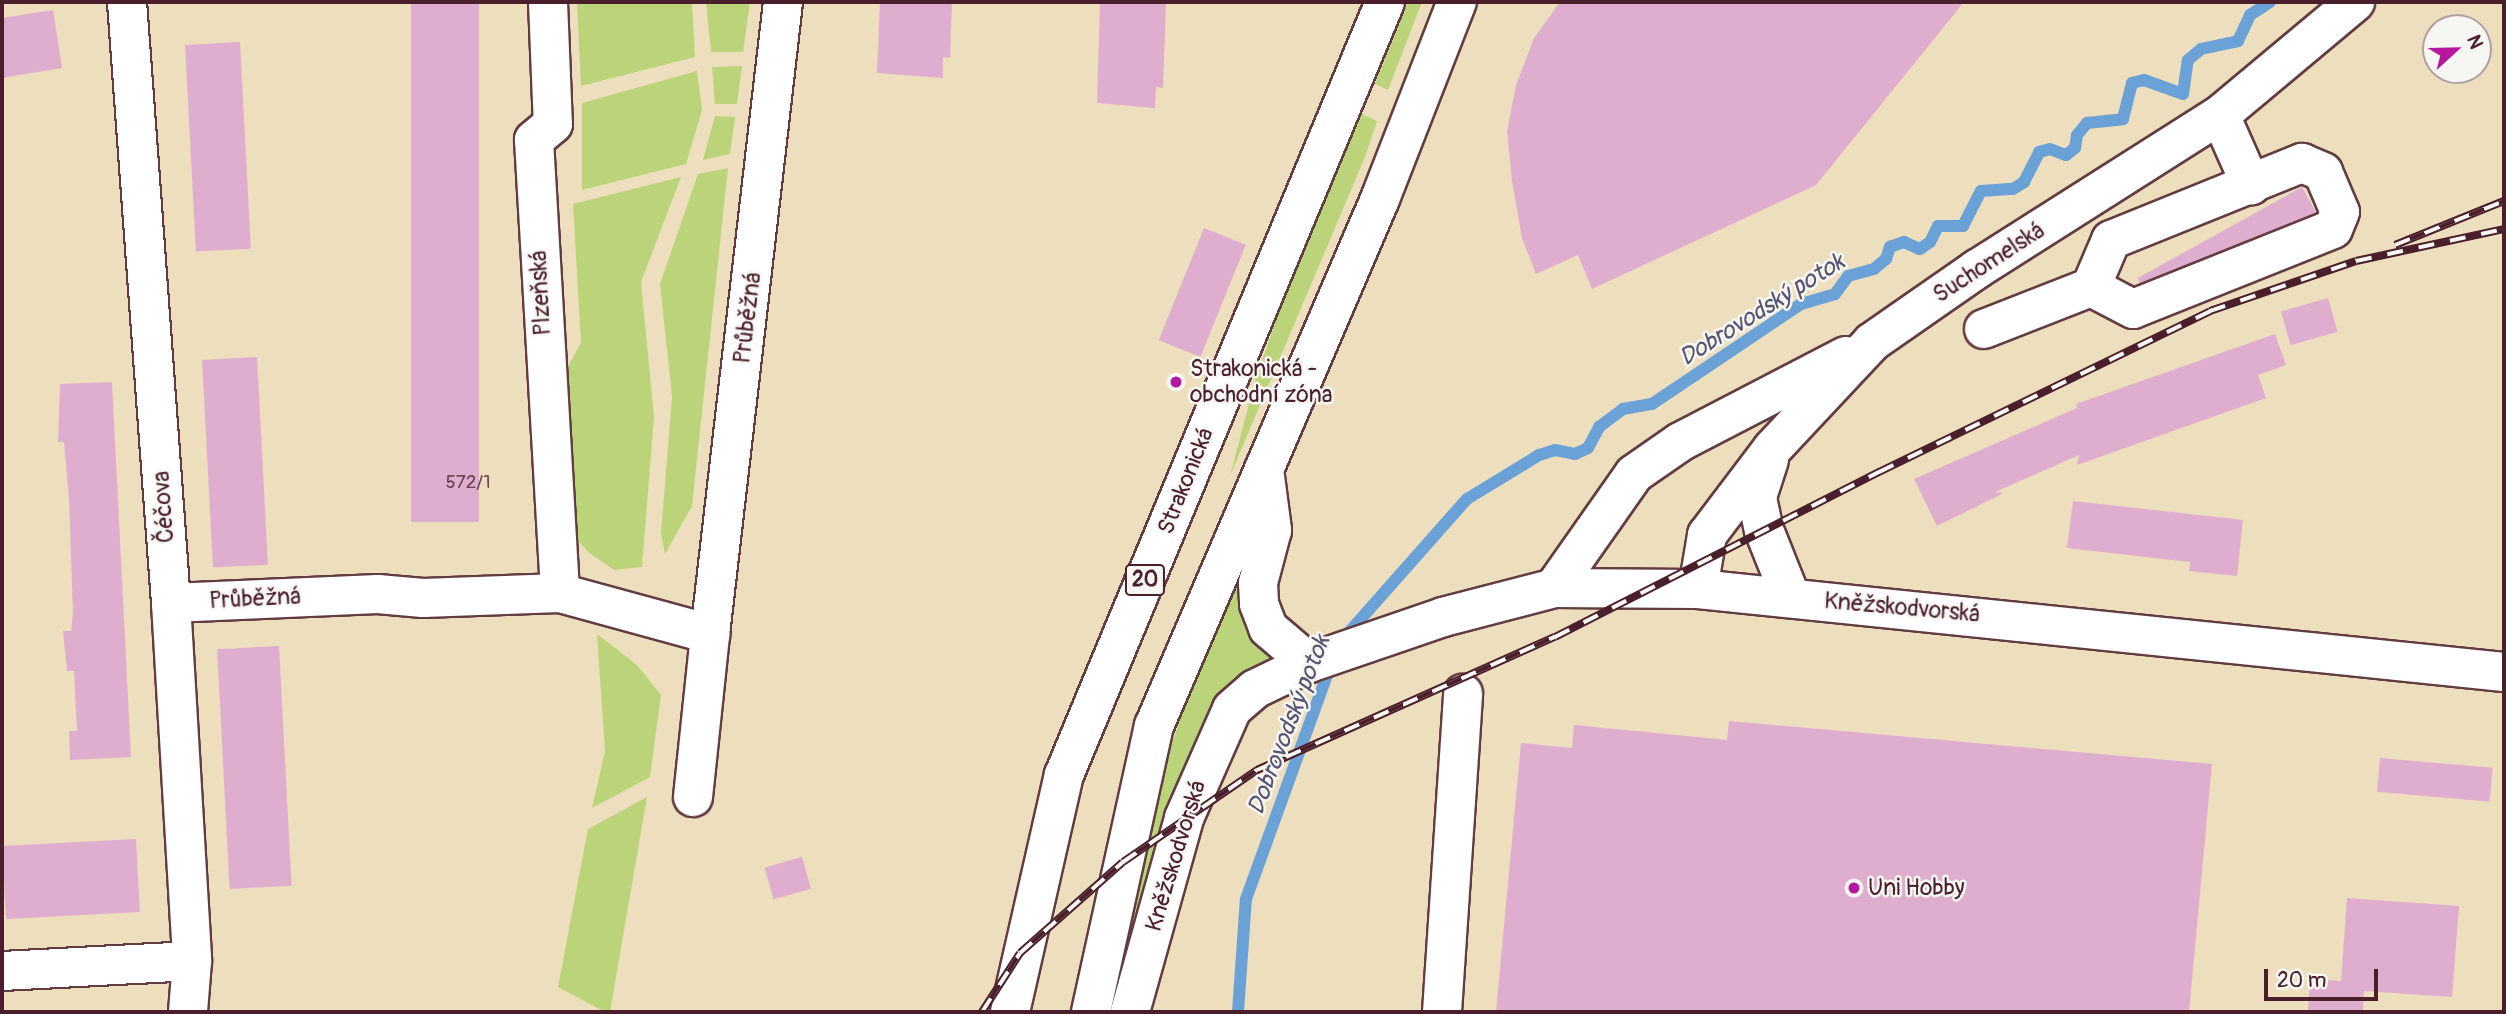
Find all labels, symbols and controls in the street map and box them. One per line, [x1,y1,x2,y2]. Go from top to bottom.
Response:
north arrow [2422,14,2492,84]
text: N [2461,31,2488,52]
street label: Suchomelská [1928,217,2050,309]
water label: Dobrovodský potok [1674,248,1850,372]
street label: Plzeňská [525,250,557,336]
street label: Průběžná [729,271,767,365]
place label: Strakonická - obchodní zóna [1190,355,1332,409]
marker: Strakonická - obchodní zóna [1168,374,1184,390]
street label: Strakonická [1152,424,1220,538]
street label: Čéčova [148,470,180,544]
house number: 572/1 [445,472,491,494]
road number: 20 [1124,562,1166,598]
street label: Průběžná [209,583,301,615]
street label: Kněžskodvorská [1823,587,1981,629]
water label: Dobrovodský potok [1242,632,1336,818]
street label: Kněžskodvorská [1140,777,1212,935]
place label: Uni Hobby [1868,874,1965,902]
marker: Uni Hobby [1846,880,1862,896]
scale bar [2268,954,2382,998]
text: 20 m [2277,967,2326,994]

